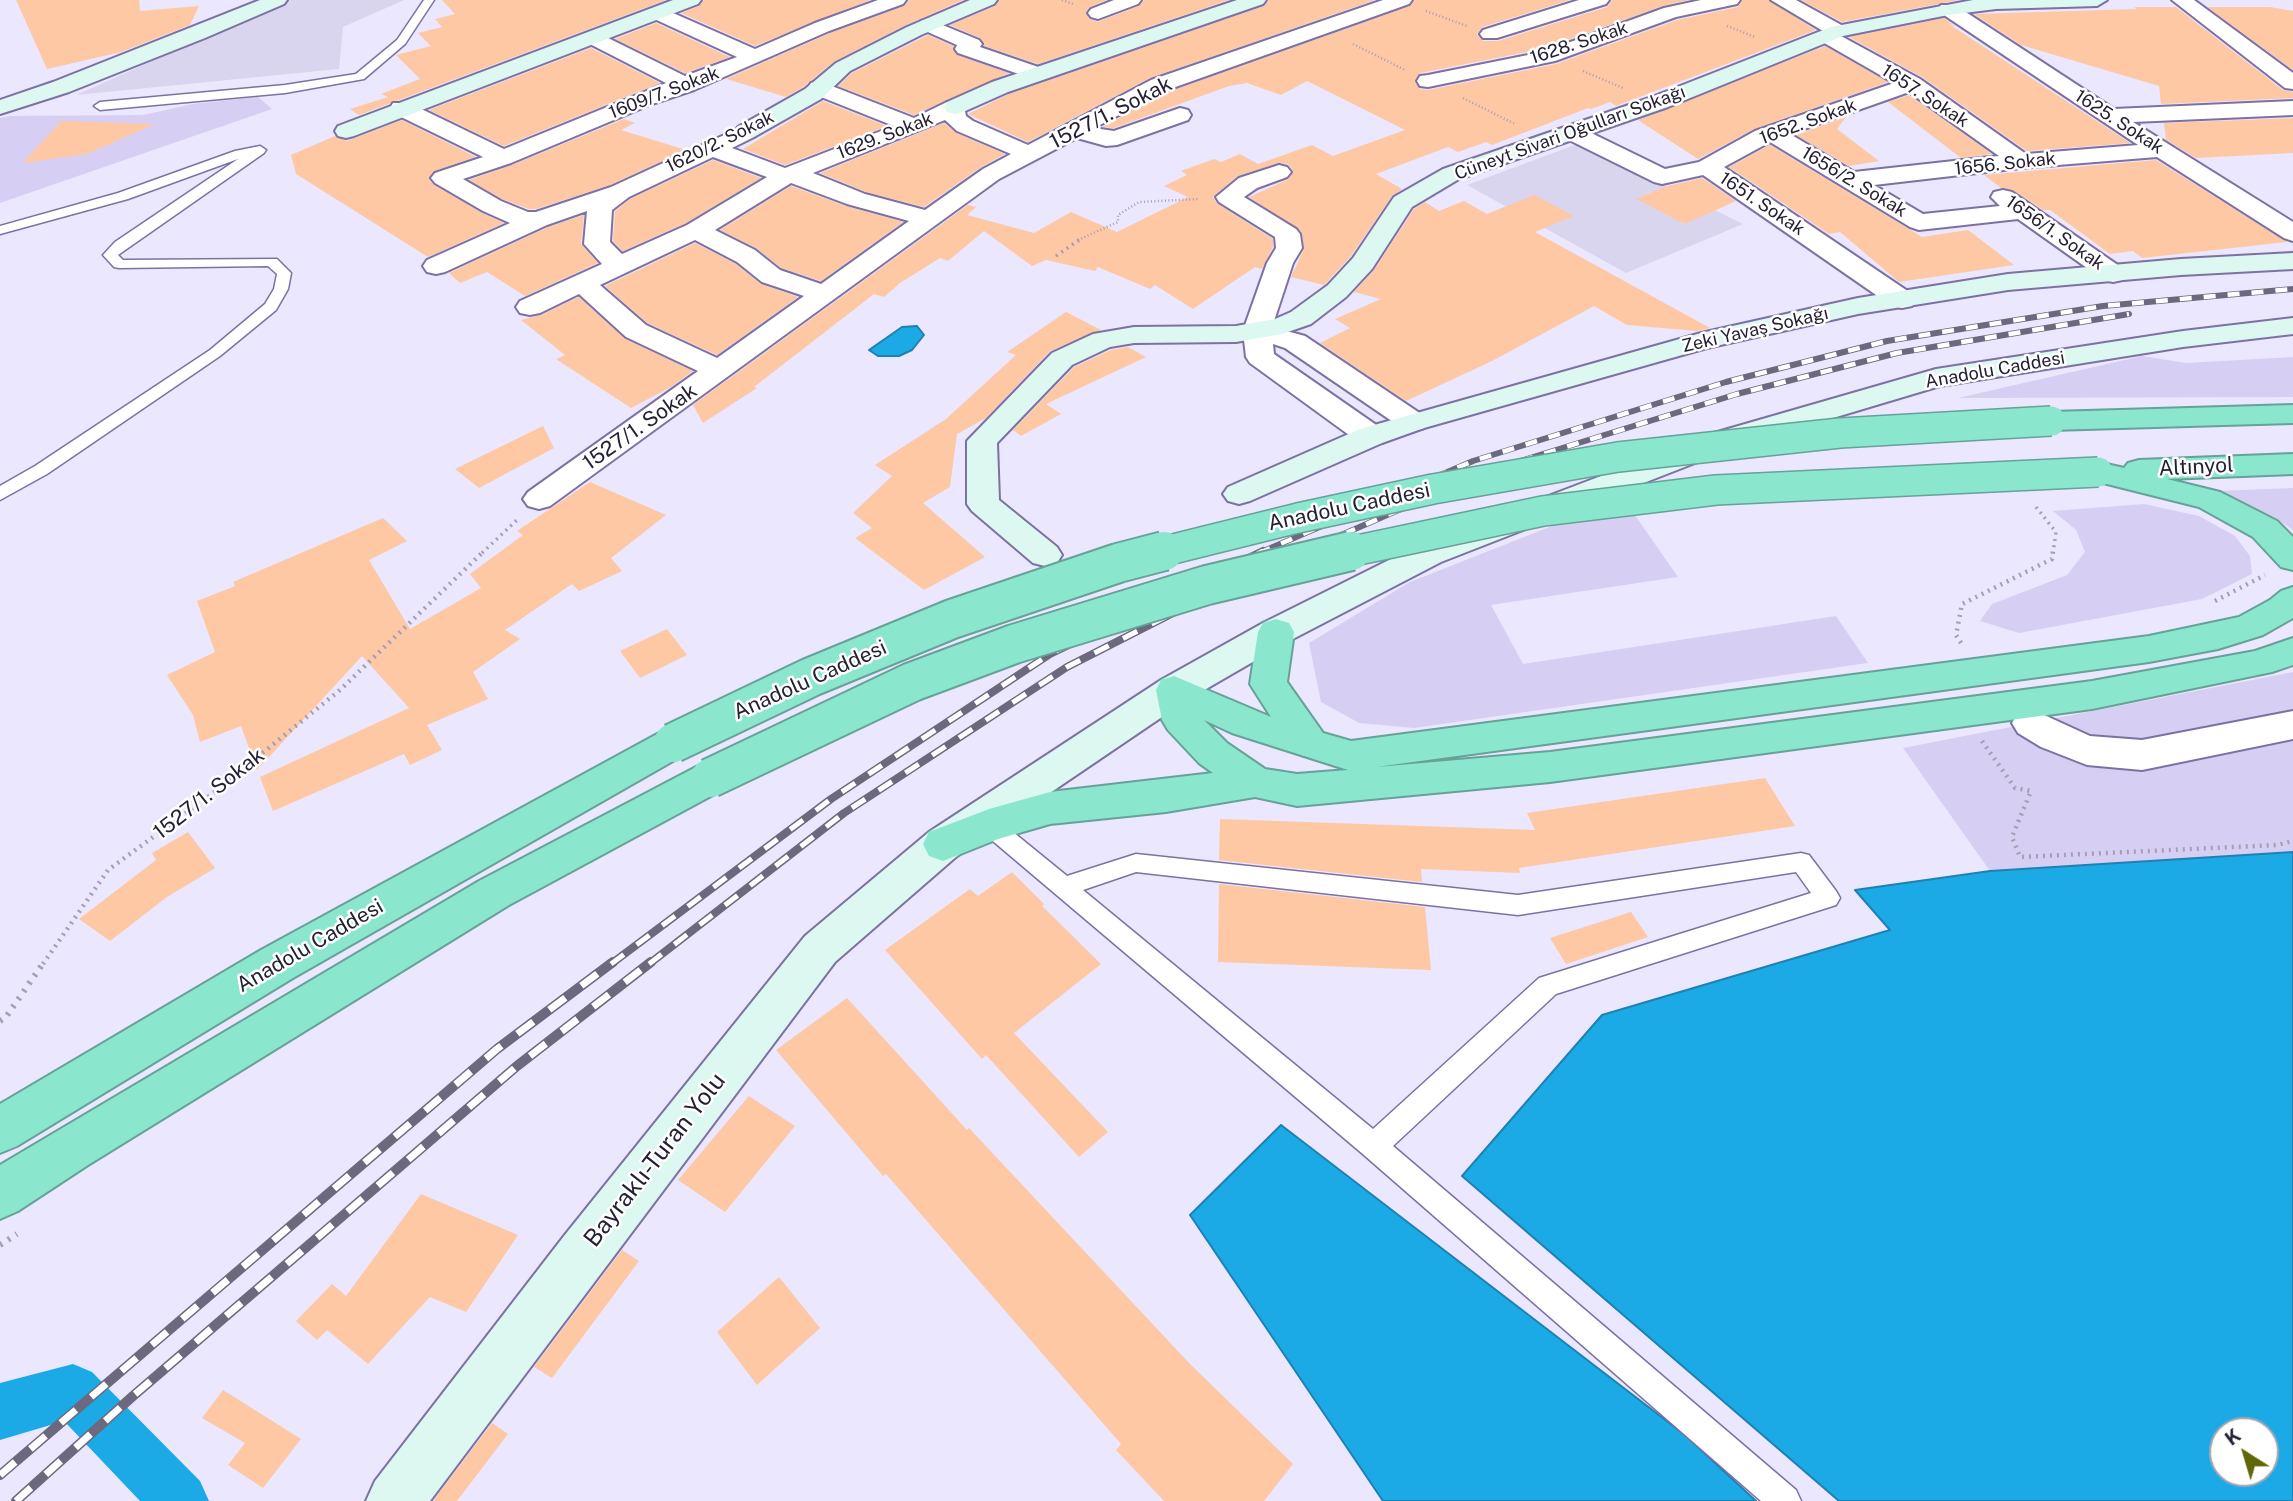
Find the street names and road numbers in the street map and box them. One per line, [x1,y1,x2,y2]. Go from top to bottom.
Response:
street label: 1628. Sokak [1527,17,1631,69]
street label: 1657. Sokak [1877,60,1973,132]
street label: 1609/7. Sokak [606,62,722,124]
street label: 1527/1. Sokak [1046,71,1176,155]
street label: Cüneyt Sivari Oğulları Sokağı [1452,81,1688,185]
street label: 1625. Sokak [2071,85,2167,159]
street label: 1652. Sokak [1757,95,1859,149]
street label: 1620/2. Sokak [662,106,778,178]
street label: 1629. Sokak [834,108,936,164]
street label: 1656/2. Sokak [1797,142,1911,222]
street label: 1656. Sokak [1953,148,2057,180]
street label: 1651. Sokak [1715,168,1809,240]
street label: 1656/1. Sokak [2002,191,2108,275]
street label: Zeki Yavaş Sokağı [1680,303,1830,357]
street label: Anadolu Caddesi [1924,347,2066,393]
street label: 1527/1. Sokak [578,378,702,476]
street label: Altınyol [2158,452,2234,482]
street label: Anadolu Caddesi [1266,478,1432,536]
street label: Anadolu Caddesi [730,635,890,725]
street label: 1527/1. Sokak [149,743,269,845]
street label: Anadolu Caddesi [232,894,388,998]
street label: Bayraklı-Turan Yolu [578,1067,732,1253]

